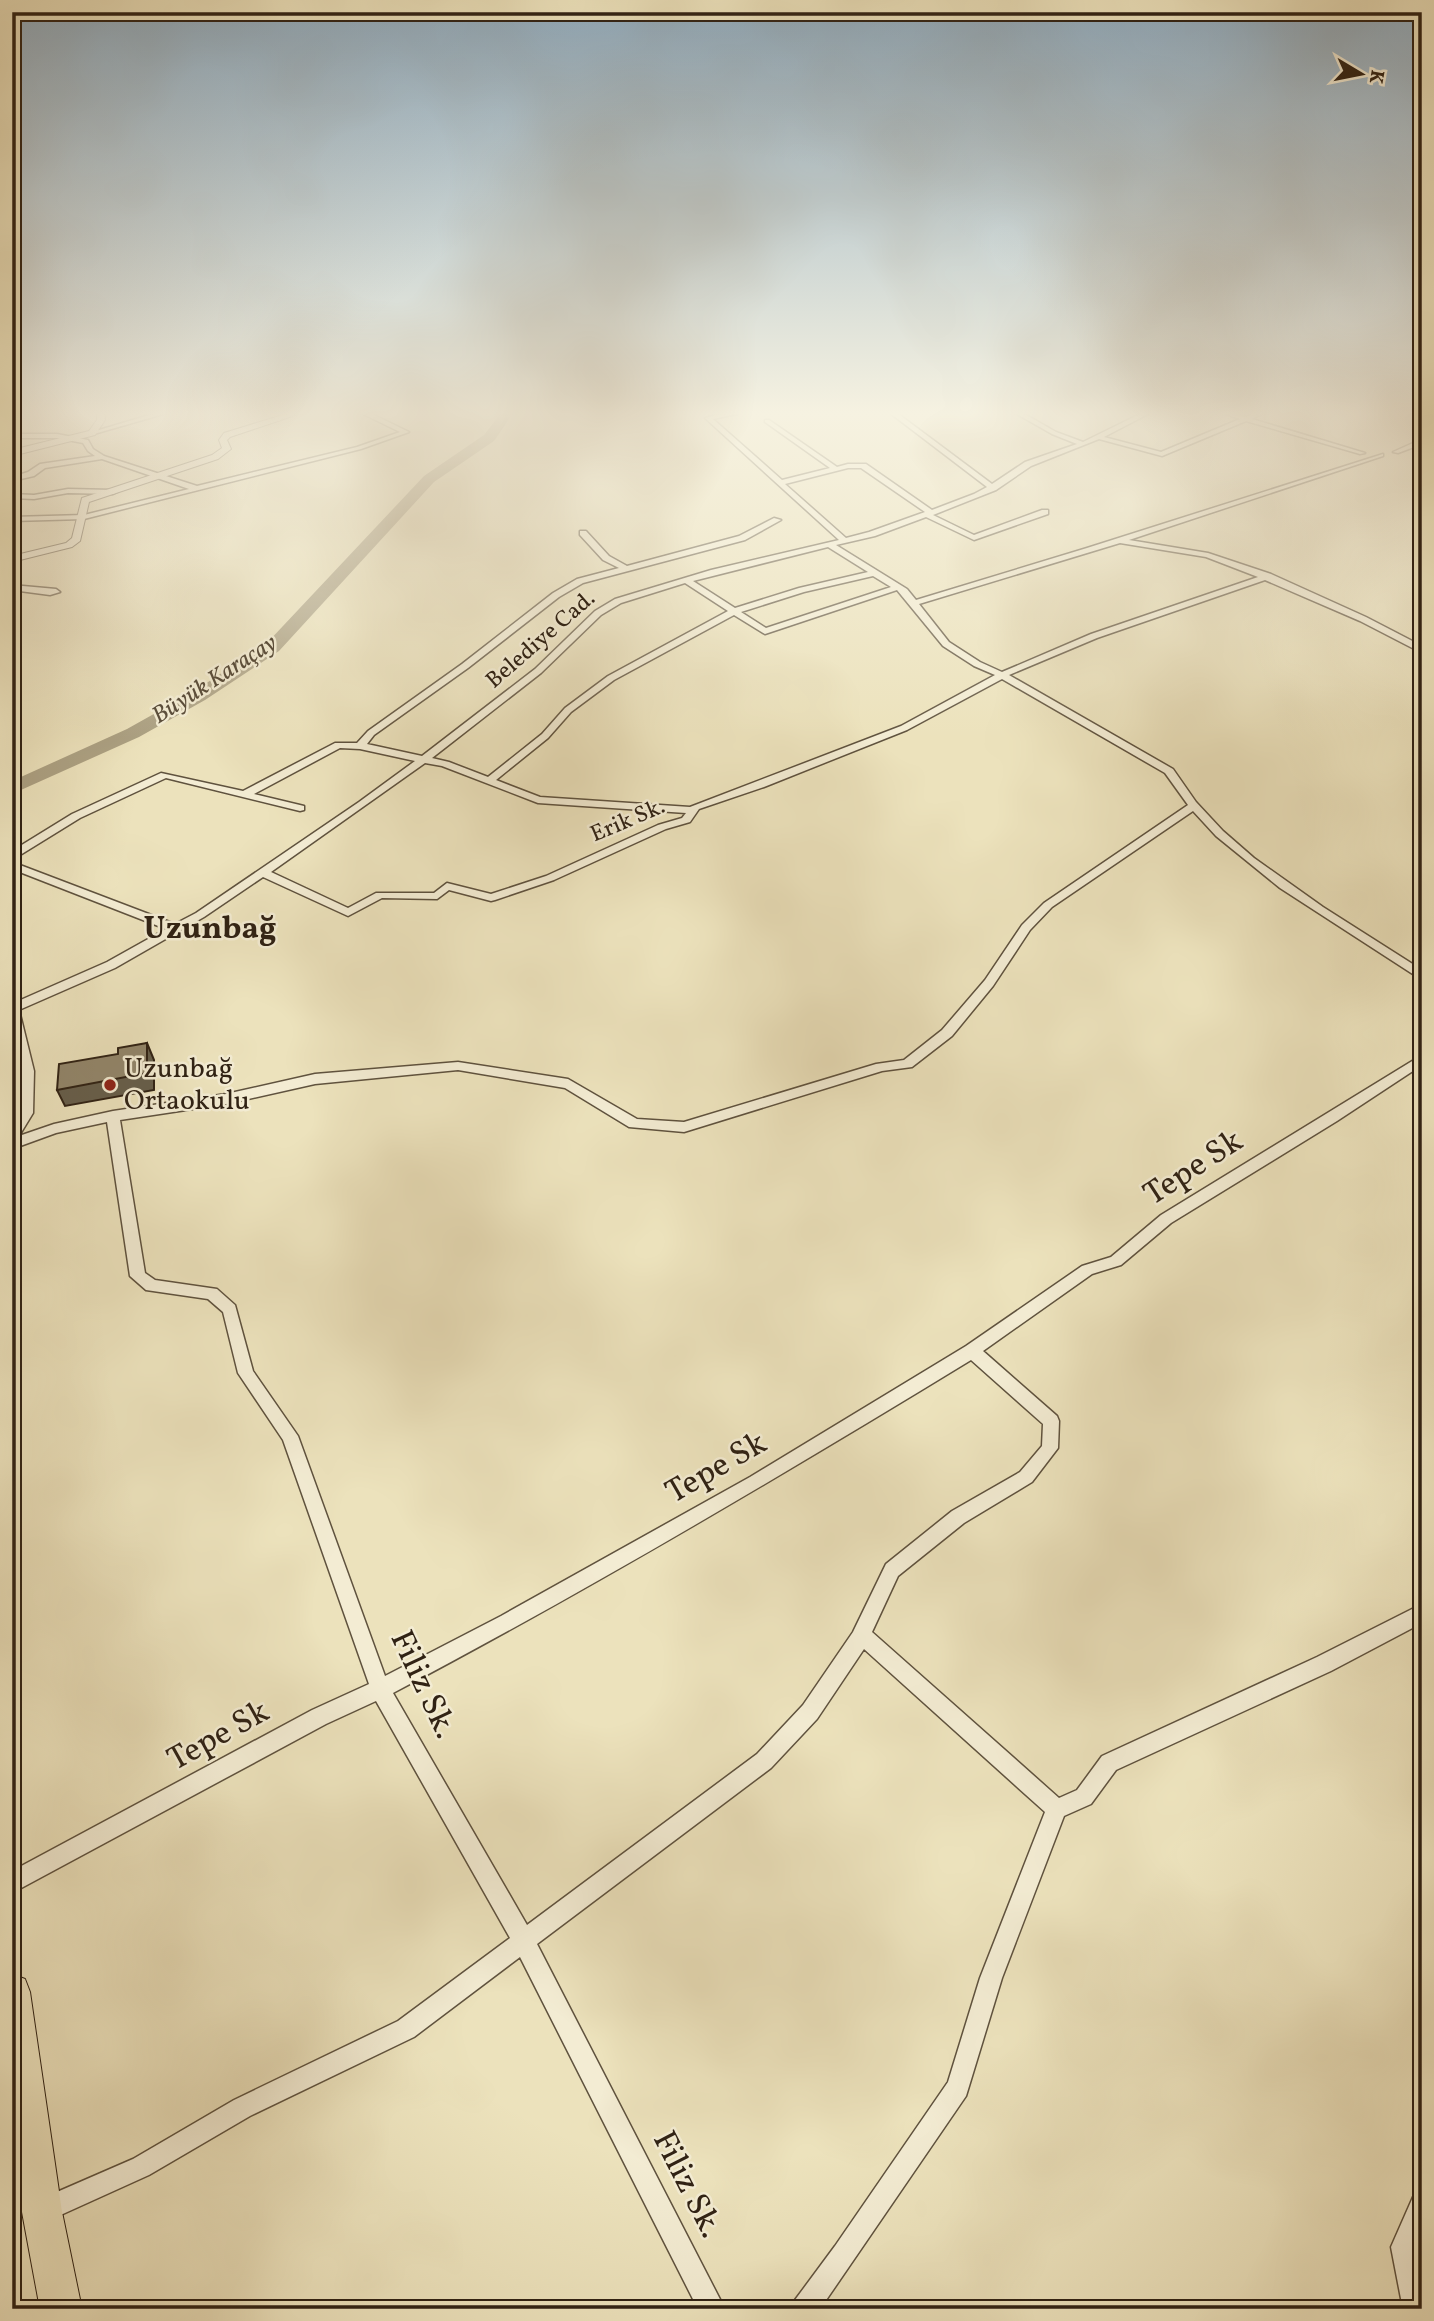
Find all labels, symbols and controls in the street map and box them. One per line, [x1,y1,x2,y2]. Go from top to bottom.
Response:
north arrow [1326,38,1396,108]
text: K [1362,68,1390,86]
street label: Belediye Cad. [479,583,603,697]
water label: Büyük Karaçay [146,627,284,733]
street label: Erik Sk. [586,791,670,851]
district label: Uzunbağ [143,908,277,952]
place label: Uzunbağ Ortaokulu [124,1050,250,1121]
marker: Uzunbağ Ortaokulu [102,1077,118,1093]
street label: Tepe Sk [1135,1120,1253,1218]
street label: Tepe Sk [658,1422,776,1516]
street label: Filiz Sk. [377,1623,467,1747]
street label: Tepe Sk [160,1690,278,1784]
street label: Filiz Sk. [640,2124,732,2246]

